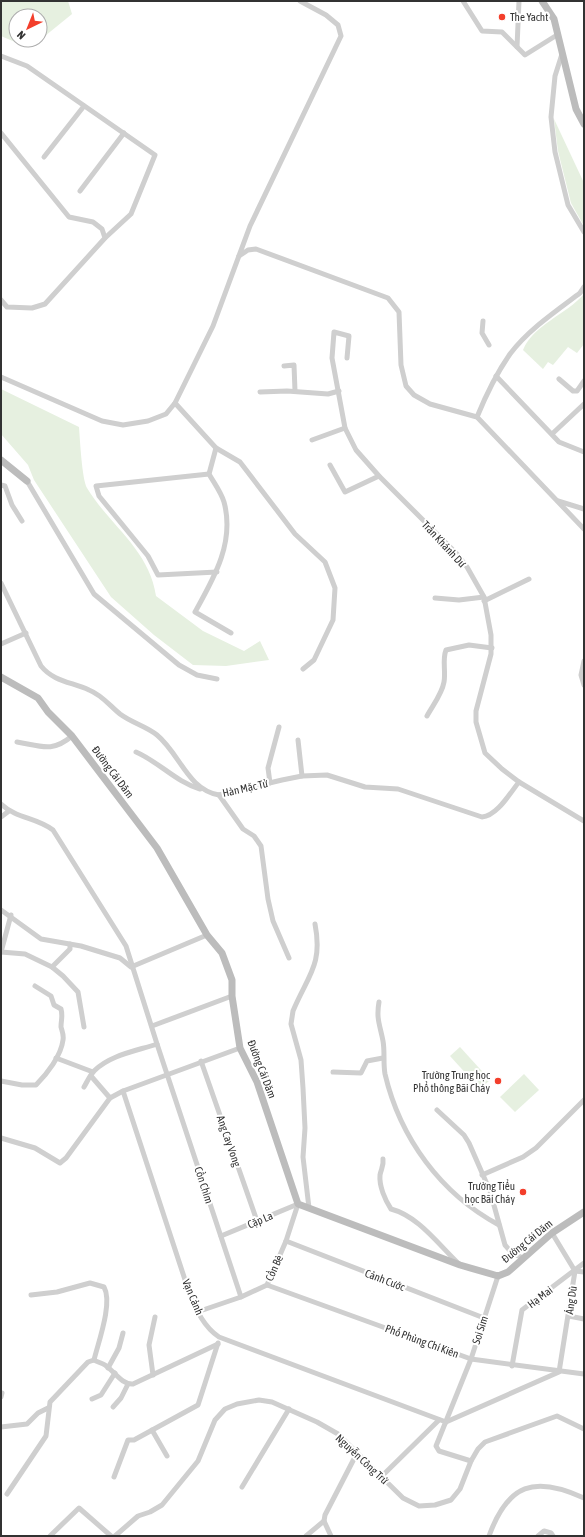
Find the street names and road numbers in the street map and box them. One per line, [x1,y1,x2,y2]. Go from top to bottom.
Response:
street label: Trần Khánh Dư [420,518,469,570]
street label: Đường Cái Dăm [90,744,136,800]
street label: Hàn Mặc Tử [221,777,270,800]
street label: Đường Cái Dăm [245,1038,279,1100]
street label: Ang Cay Vong [215,1114,243,1168]
street label: Cồn Chìm [192,1165,216,1205]
street label: Cặp La [246,1209,275,1232]
street label: Đường Cái Dăm [499,1217,555,1265]
street label: Cồn Bè [263,1253,285,1283]
street label: Cảnh Cước [363,1267,408,1293]
street label: Vạn Cảnh [179,1277,206,1317]
street label: Hạ Mai [525,1284,555,1311]
street label: Áng Dù [563,1285,579,1315]
street label: Soi Sim [470,1314,490,1346]
street label: Phố Phùng Chí Kiên [383,1322,461,1360]
street label: Nguyễn Công Trứ [333,1432,391,1487]

